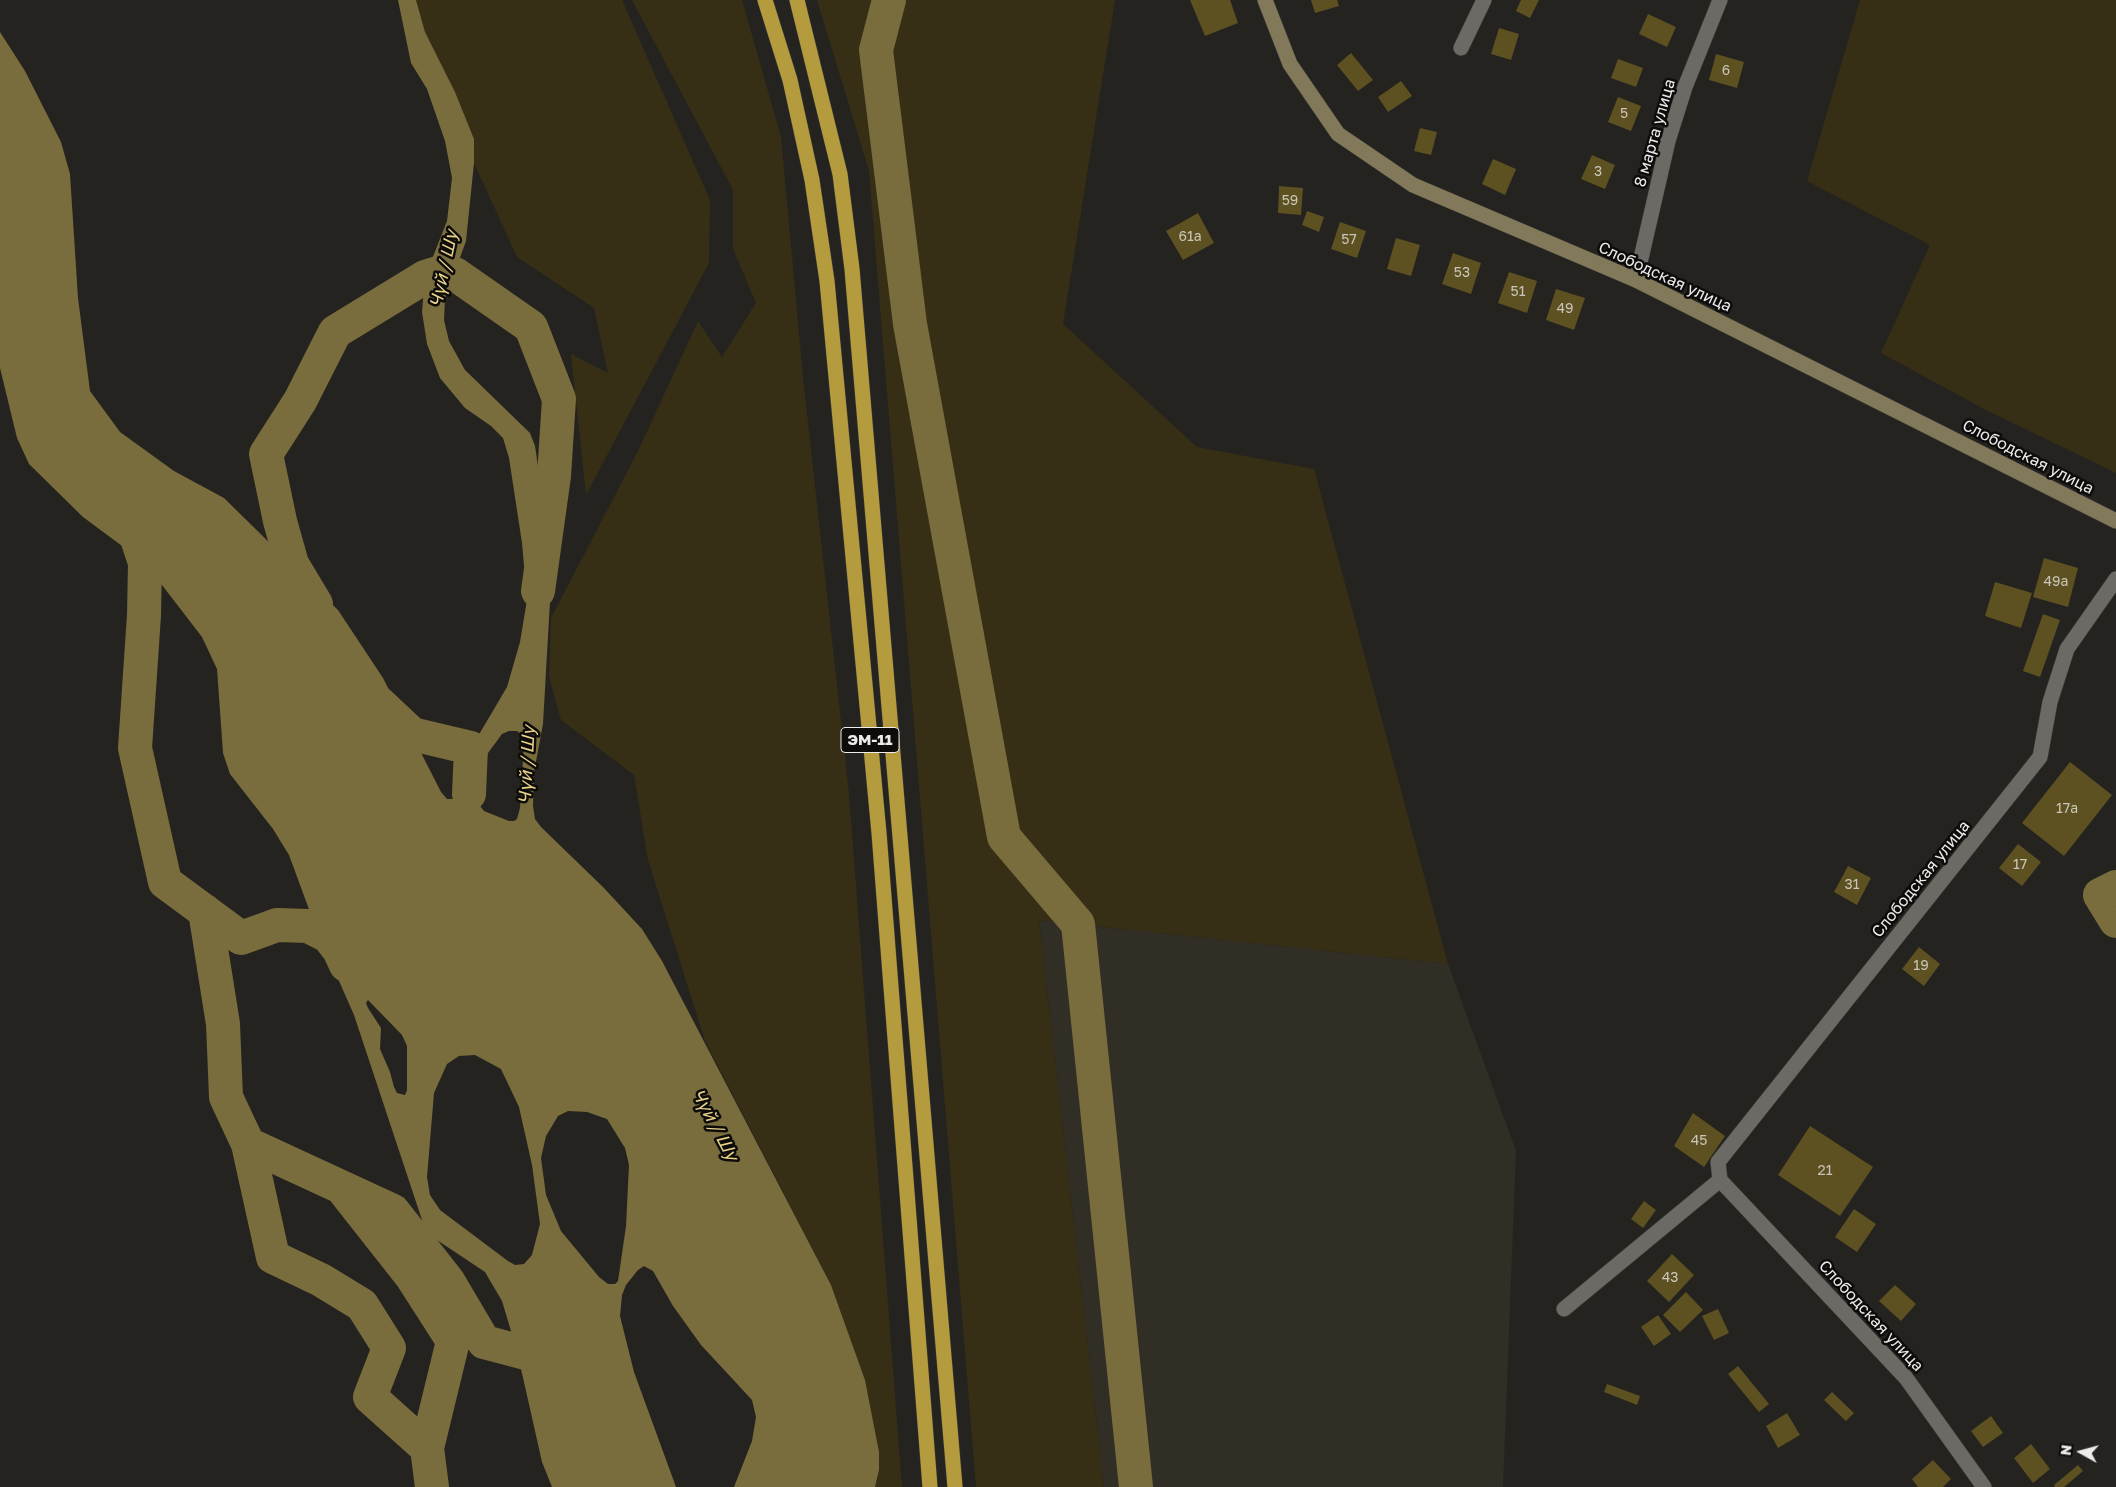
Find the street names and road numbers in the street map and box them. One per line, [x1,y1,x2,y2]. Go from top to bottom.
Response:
street label: 8 марта улица [1630,77,1680,189]
street label: Слободская улица [1595,238,1735,316]
street label: Слободская улица [1959,416,2097,498]
road number: ЭМ-11 [841,728,899,752]
street label: Слободская улица [1868,817,1974,941]
street label: Слободская улица [1815,1257,1927,1375]

